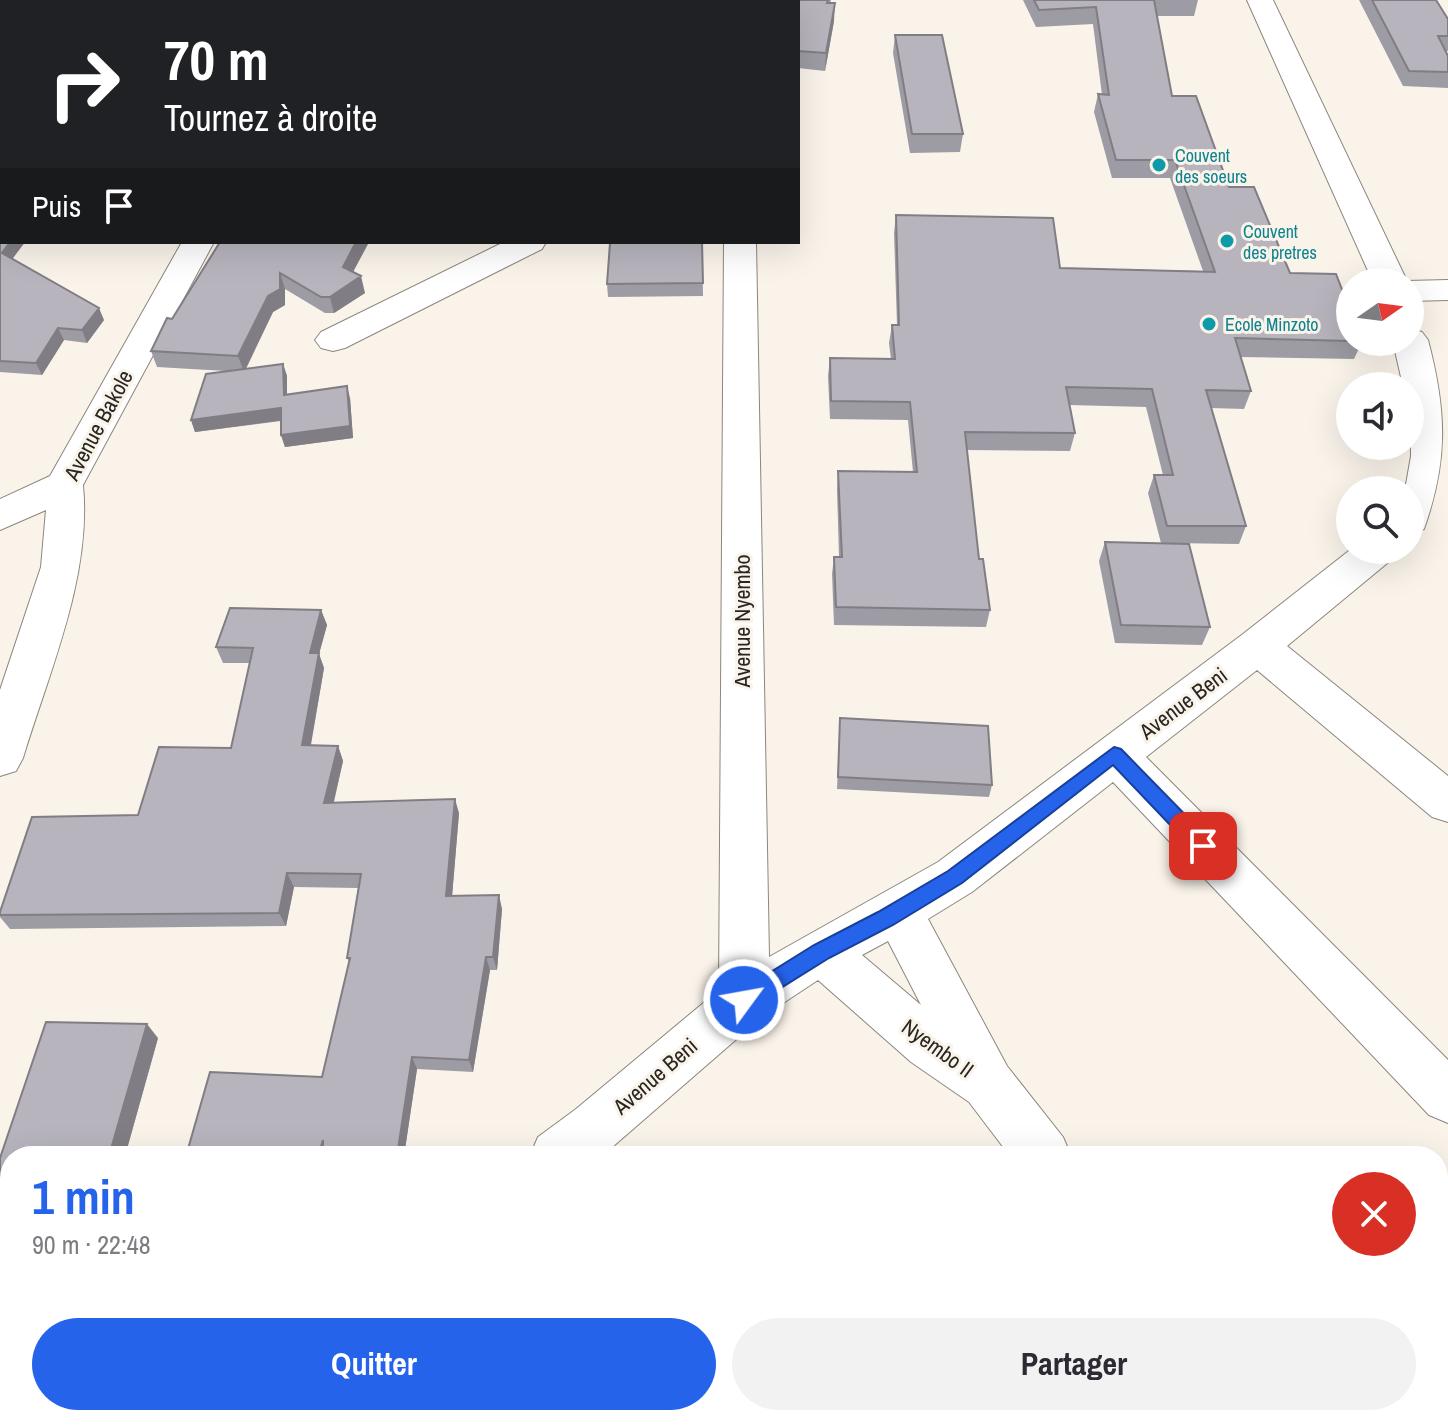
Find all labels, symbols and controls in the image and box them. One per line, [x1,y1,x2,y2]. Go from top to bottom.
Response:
text: 70 m [164,22,269,97]
icon: right [32,32,136,136]
text: Tournez à droite [164,94,377,142]
place label: Couvent des soeurs [1175,143,1247,189]
marker: Couvent des soeurs [1150,156,1168,174]
icon: arrive [97,184,141,228]
text: Puis [32,186,81,226]
place label: Couvent des pretres [1243,219,1317,265]
marker: Couvent des pretres [1218,232,1236,250]
north arrow [1336,268,1424,356]
map controls [1336,268,1424,564]
place label: Ecole Minzoto [1225,312,1319,337]
marker: Ecole Minzoto [1200,315,1218,333]
street label: Avenue Bakole [56,365,140,486]
button: sound [1336,372,1424,460]
button: search [1336,476,1424,564]
street label: Avenue Nyembo [727,554,757,689]
street label: Avenue Beni [1132,660,1233,747]
pin [1169,812,1237,880]
icon: arrive [1181,824,1225,868]
position arrow [702,958,786,1042]
street label: Nyembo II [896,1012,980,1084]
street label: Avenue Beni [606,1031,704,1122]
text: 1 min [32,1164,135,1229]
button: close [1332,1172,1416,1256]
text: 90 m · 22:48 [32,1227,151,1262]
button: Quitter [32,1318,716,1410]
button: Partager [732,1318,1416,1410]

